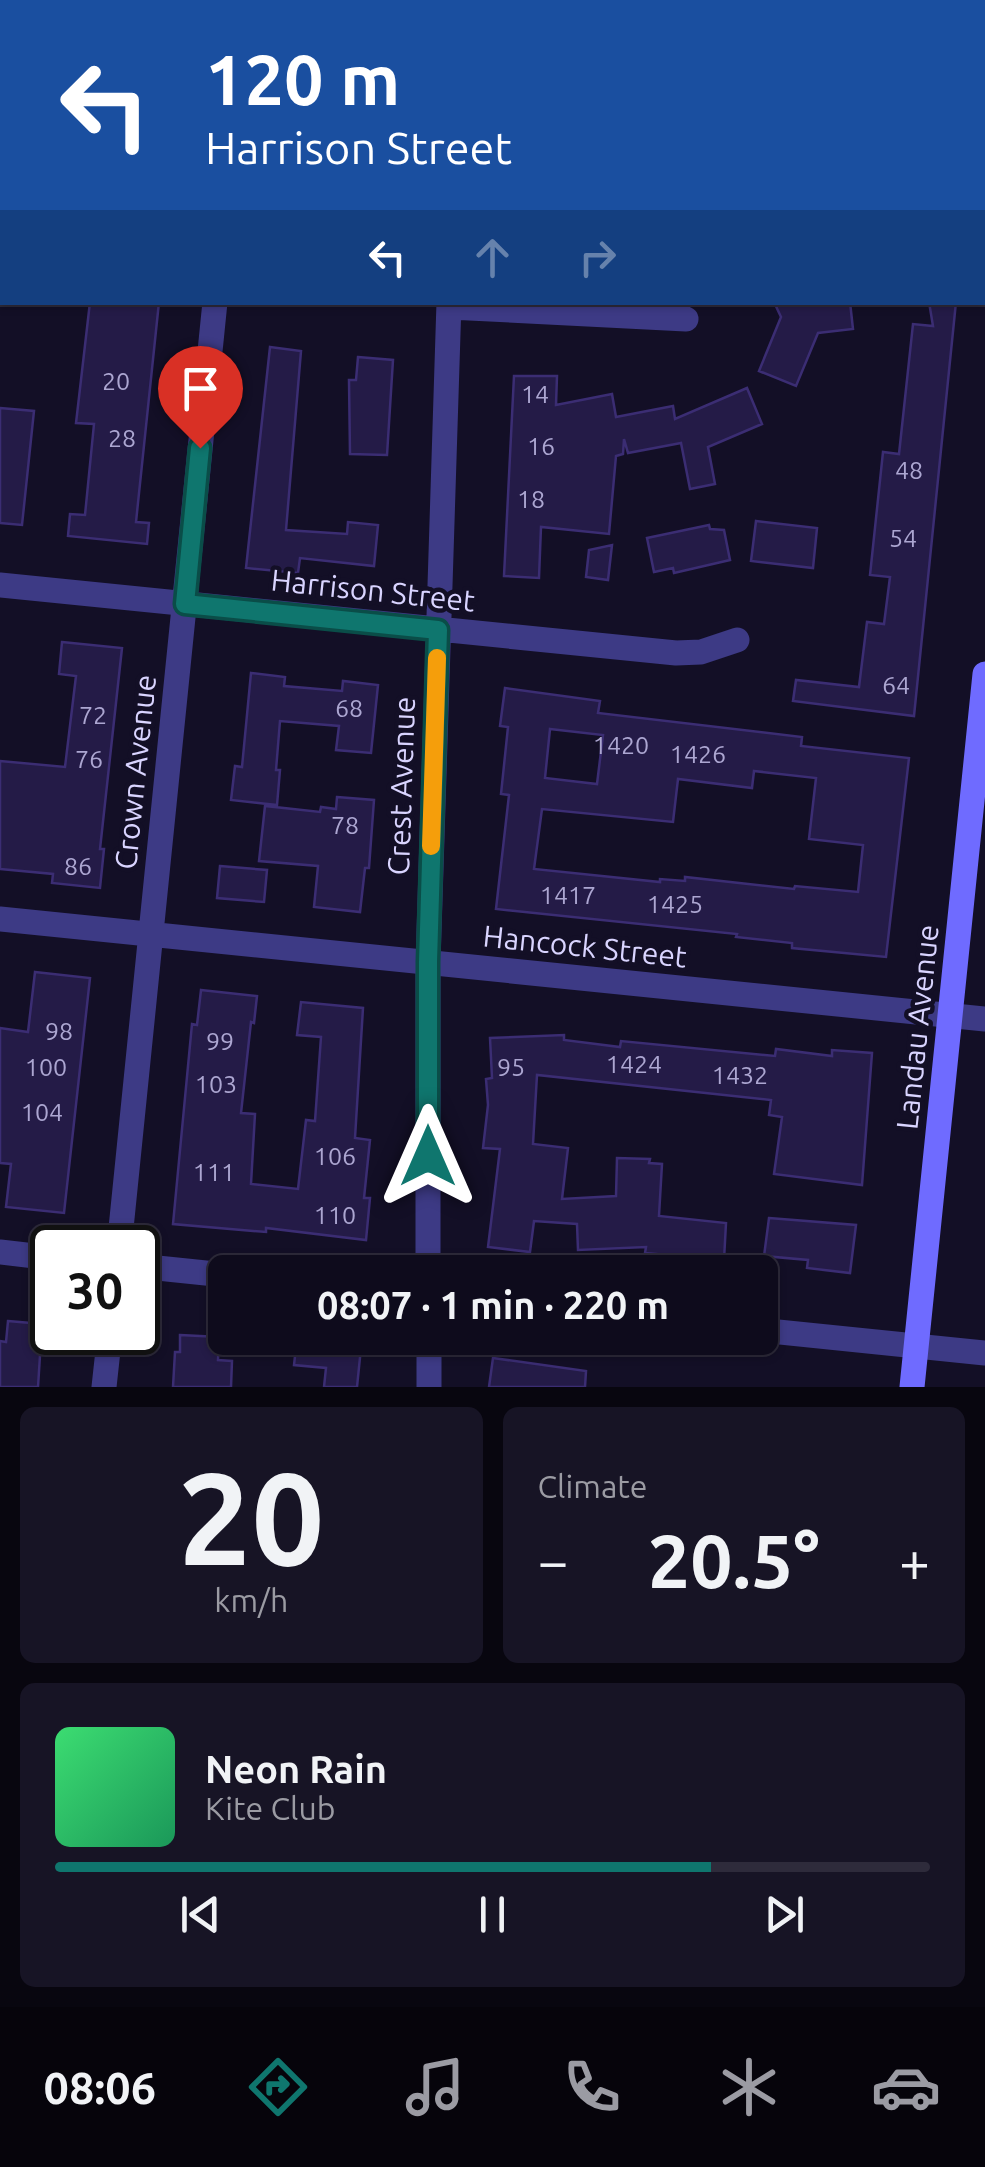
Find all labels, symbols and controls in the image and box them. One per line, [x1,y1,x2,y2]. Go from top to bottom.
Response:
icon: left [40,40,170,170]
text: 120 m [205,40,400,118]
text: Harrison Street [205,122,512,173]
icon: left [360,230,415,285]
icon: ahead [465,230,520,285]
icon: right [570,230,625,285]
pin [158,346,243,449]
icon: arrive [173,361,228,416]
house number: 20 [102,367,130,395]
house number: 14 [521,380,549,408]
house number: 28 [108,424,136,452]
house number: 16 [527,432,555,460]
house number: 48 [895,456,923,484]
house number: 18 [517,485,545,513]
house number: 54 [889,524,917,552]
street label: Harrison Street [269,562,477,618]
house number: 64 [882,671,910,699]
street label: Crown Avenue [108,673,162,871]
house number: 68 [335,694,363,722]
street label: Crest Avenue [381,696,421,876]
house number: 72 [79,701,107,729]
house number: 1420 [593,731,649,759]
house number: 1426 [670,740,726,768]
house number: 76 [75,745,103,773]
house number: 78 [331,811,359,839]
house number: 86 [64,852,92,880]
house number: 1417 [540,881,596,909]
house number: 1425 [647,890,703,918]
street label: Hancock Street [481,918,689,974]
street label: Landau Avenue [889,923,945,1131]
house number: 98 [45,1017,73,1045]
house number: 99 [206,1027,234,1055]
house number: 1424 [606,1050,662,1078]
house number: 100 [25,1053,67,1081]
house number: 95 [497,1053,525,1081]
house number: 1432 [712,1061,768,1089]
house number: 103 [195,1070,237,1098]
house number: 104 [21,1098,63,1126]
position arrow [376,1104,480,1208]
house number: 106 [314,1142,356,1170]
house number: 111 [193,1158,235,1186]
house number: 110 [314,1201,356,1229]
speed limit sign: 30 [30,1225,160,1355]
text: 08:07 · 1 min · 220 m [317,1284,669,1326]
text: 20 [178,1444,325,1590]
text: Climate [538,1468,648,1504]
text: 20.5° [648,1518,820,1602]
text: − [538,1530,569,1591]
text: + [899,1530,930,1591]
text: km/h [214,1582,288,1618]
text: Neon Rain [205,1748,387,1790]
text: Kite Club [205,1790,335,1826]
icon: previous [173,1887,228,1942]
icon: pause [465,1887,520,1942]
icon: next [757,1887,812,1942]
icon: directions [243,2052,313,2122]
icon: music [400,2052,470,2122]
icon: phone [557,2052,627,2122]
icon: climate [714,2052,784,2122]
icon: car [871,2052,941,2122]
text: 08:06 [44,2062,156,2113]

